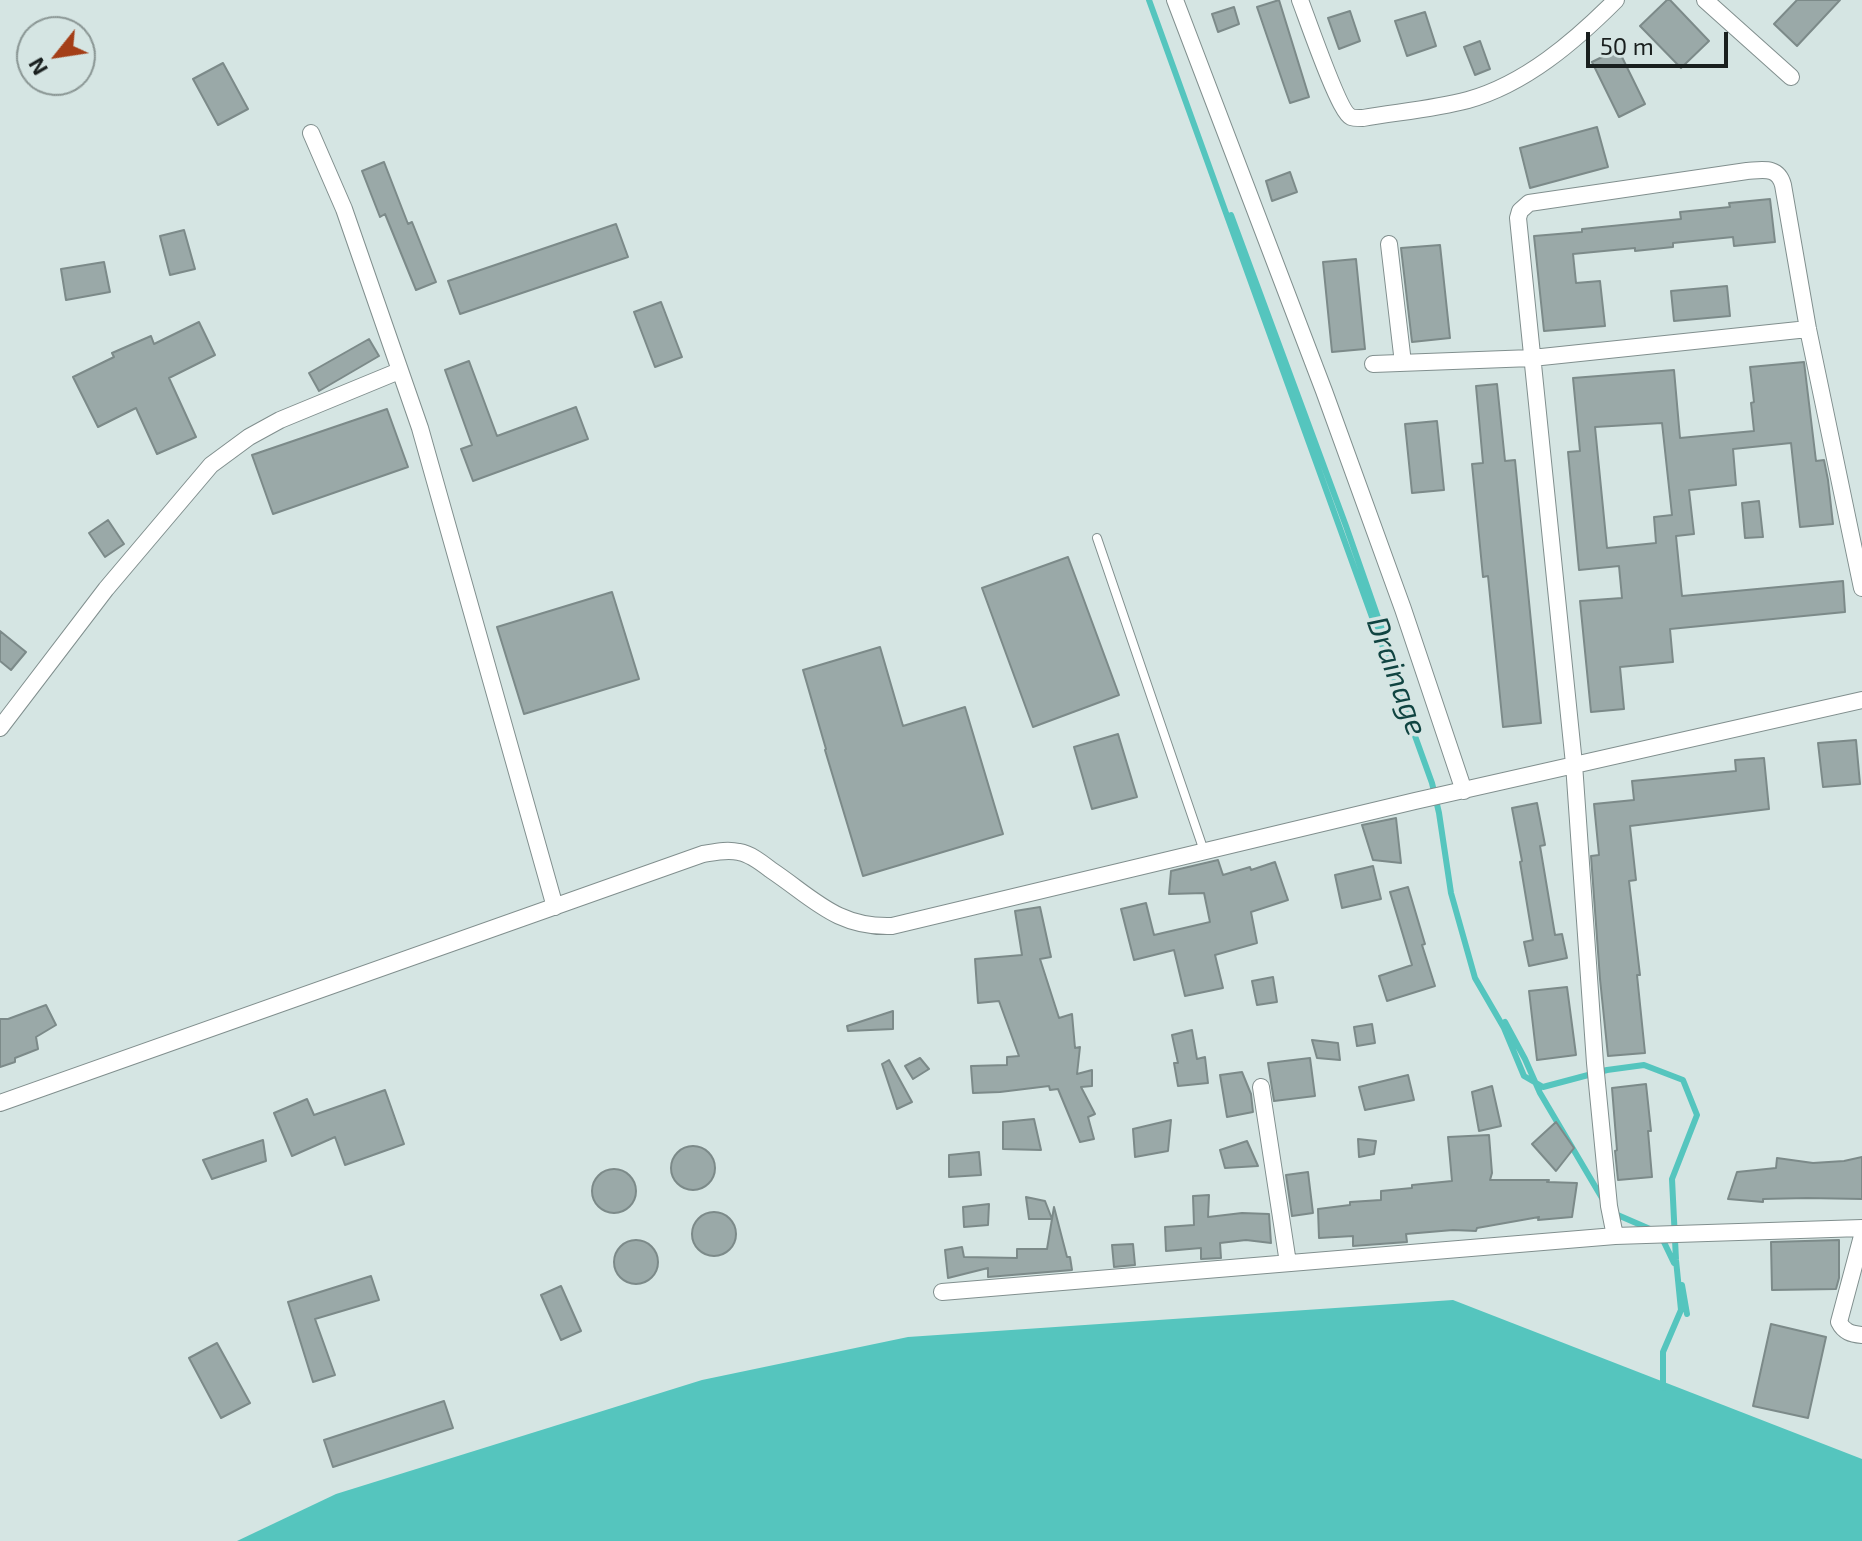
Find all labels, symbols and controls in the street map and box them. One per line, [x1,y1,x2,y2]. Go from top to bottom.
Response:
north arrow [16,16,96,96]
scale bar [1590,16,1732,66]
text: 50 m [1600,31,1654,60]
text: N [22,54,52,80]
water label: Drainage [1359,612,1435,740]

